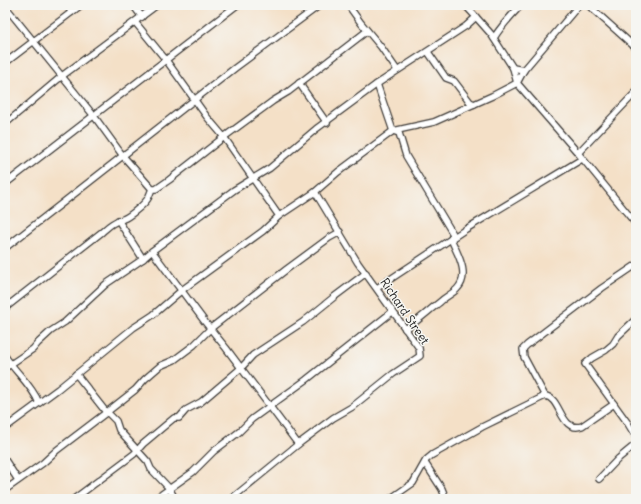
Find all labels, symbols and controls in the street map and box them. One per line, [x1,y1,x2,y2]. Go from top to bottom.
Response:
street label: Richard Street [377,275,433,347]

